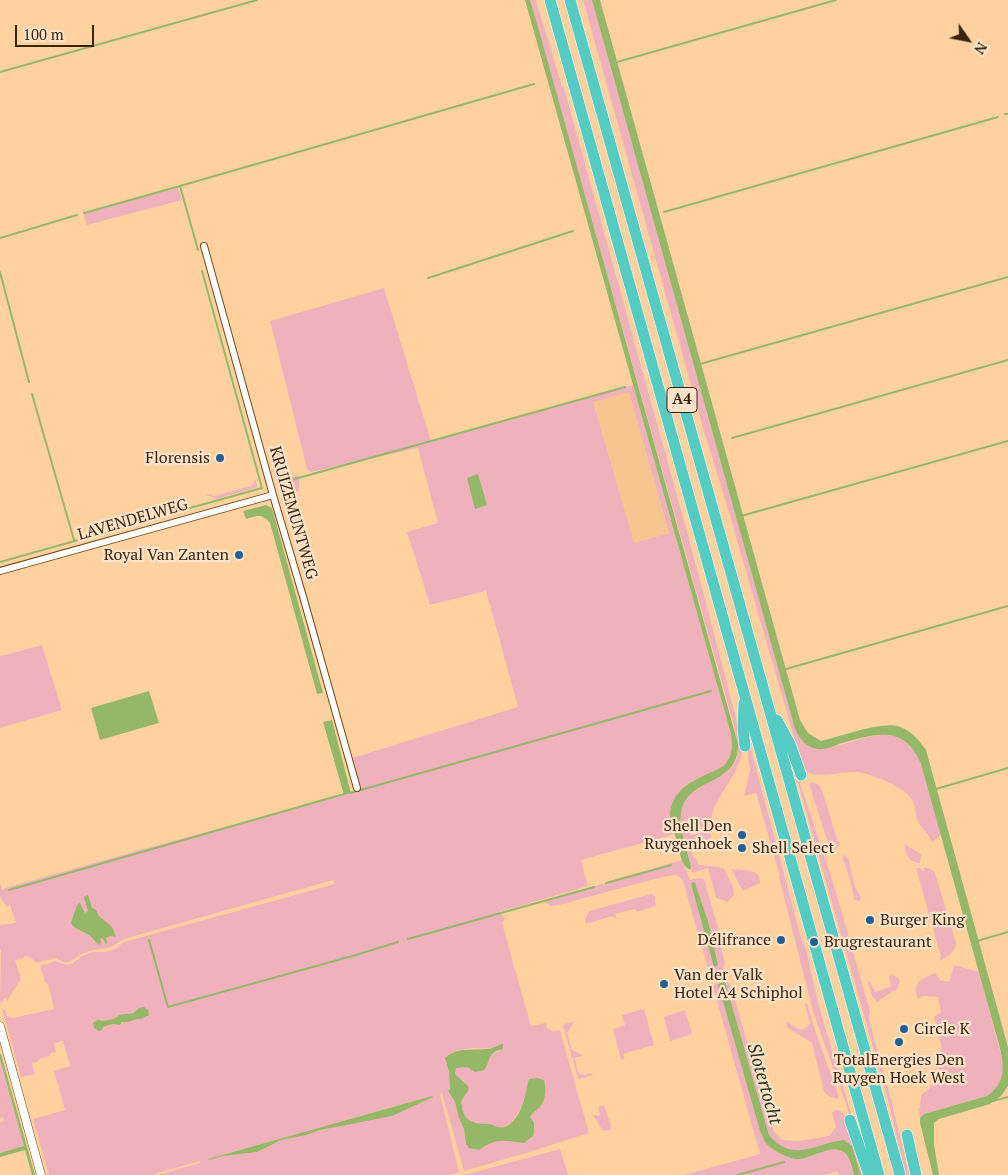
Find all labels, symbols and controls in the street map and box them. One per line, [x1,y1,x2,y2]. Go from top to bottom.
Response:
scale bar [18,15,96,47]
north arrow [943,15,993,65]
text: 100 m [23,24,64,44]
text: N [970,39,992,58]
road number: A4 [667,388,697,412]
street label: KRUIZEMUNTWEG [265,444,321,582]
place label: Florensis [145,448,210,468]
marker: Florensis [214,452,226,464]
street label: LAVENDELWEG [76,495,190,545]
place label: Royal Van Zanten [104,545,229,565]
marker: Royal Van Zanten [233,549,245,561]
place label: Shell Den Ruygenhoek [644,816,732,854]
marker: Shell Den Ruygenhoek [736,829,748,841]
place label: Shell Select [752,838,834,858]
marker: Shell Select [736,842,748,854]
place label: Burger King [880,910,965,930]
marker: Burger King [864,914,876,926]
place label: Délifrance [698,930,771,950]
place label: Brugrestaurant [824,932,932,952]
marker: Délifrance [775,934,787,946]
marker: Brugrestaurant [808,936,820,948]
place label: Van der Valk Hotel A4 Schiphol [674,965,803,1003]
marker: Van der Valk Hotel A4 Schiphol [658,978,670,990]
place label: Circle K [914,1019,970,1039]
marker: Circle K [898,1023,910,1035]
marker: TotalEnergies Den Ruygen Hoek West [893,1036,905,1048]
water label: Slotertocht [742,1041,786,1127]
place label: TotalEnergies Den Ruygen Hoek West [833,1050,965,1088]

